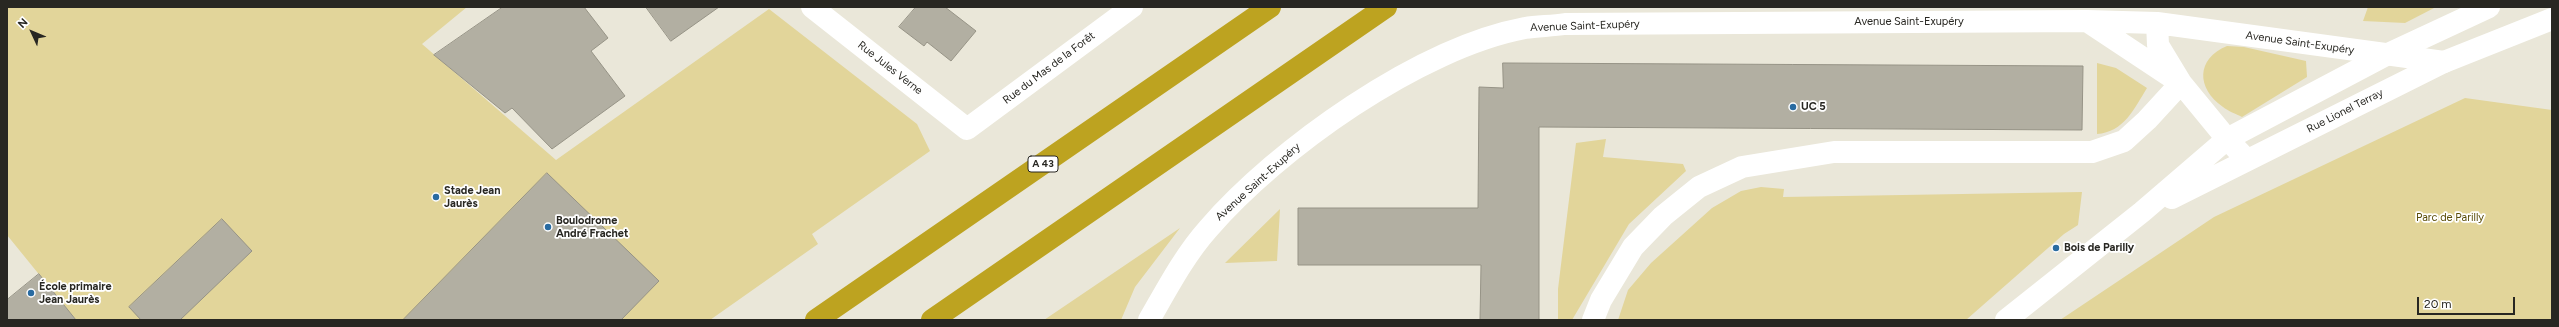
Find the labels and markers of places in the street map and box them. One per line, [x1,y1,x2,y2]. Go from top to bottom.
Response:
place label: UC 5 [1801,100,1826,114]
marker: UC 5 [1788,102,1798,112]
place label: Stade Jean Jaurès [444,184,500,210]
marker: Stade Jean Jaurès [431,192,441,202]
place label: Boulodrome André Frachet [556,214,628,240]
marker: Boulodrome André Frachet [543,222,553,232]
place label: Bois de Parilly [2064,241,2134,255]
marker: Bois de Parilly [2051,243,2061,253]
place label: École primaire Jean Jaurès [39,280,112,306]
marker: École primaire Jean Jaurès [26,288,36,298]

